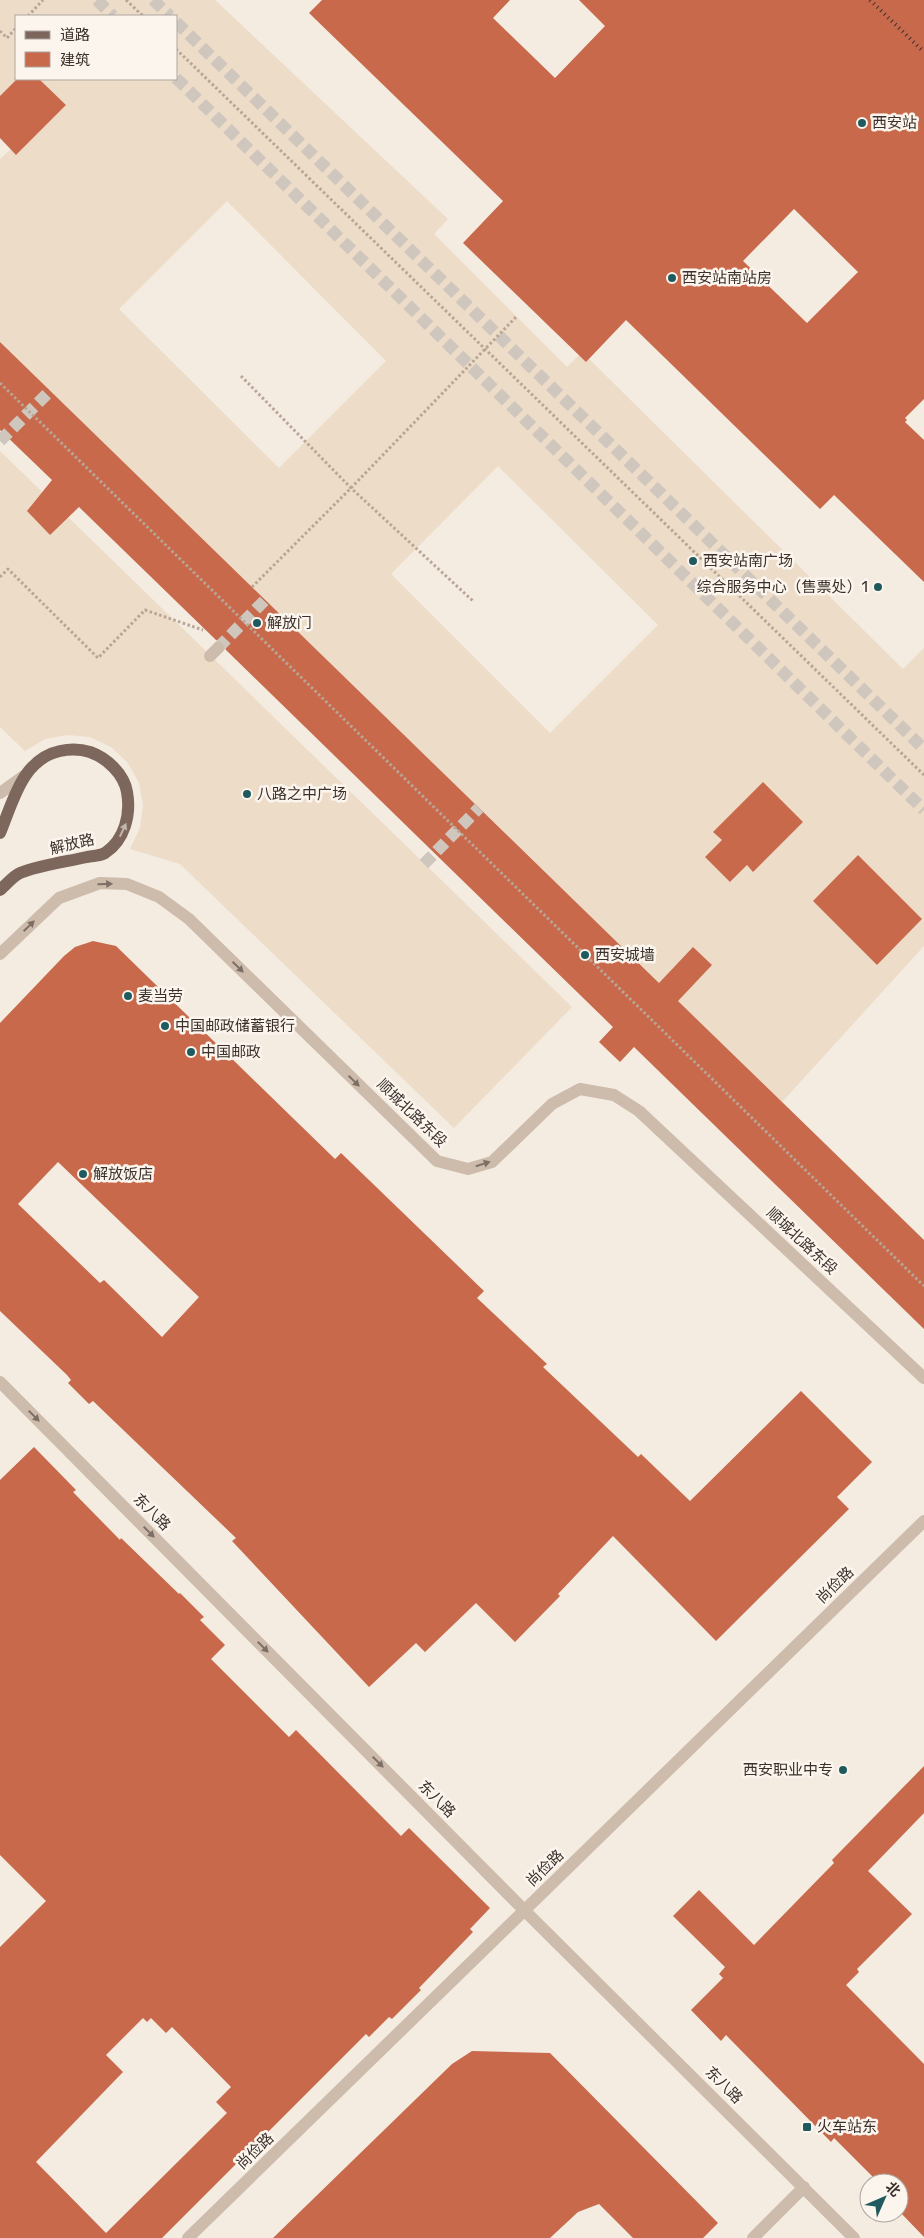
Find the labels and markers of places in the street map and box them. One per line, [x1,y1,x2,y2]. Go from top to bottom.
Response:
place label: 西安站 [872,114,917,132]
marker: 西安站 [856,117,868,129]
place label: 西安站南站房 [682,269,772,287]
marker: 西安站南站房 [666,272,678,284]
place label: 西安站南广场 [703,552,793,570]
marker: 西安站南广场 [687,555,699,567]
place label: 综合服务中心（售票处）1 [697,578,868,596]
marker: 综合服务中心（售票处）1 [872,581,884,593]
place label: 解放门 [267,614,312,632]
marker: 解放门 [251,617,263,629]
place label: 八路之中广场 [257,785,347,803]
marker: 八路之中广场 [241,788,253,800]
place label: 西安城墙 [595,946,655,964]
marker: 西安城墙 [579,949,591,961]
place label: 麦当劳 [138,987,183,1005]
marker: 麦当劳 [122,990,134,1002]
place label: 中国邮政储蓄银行 [175,1017,295,1035]
marker: 中国邮政储蓄银行 [159,1020,171,1032]
place label: 中国邮政 [201,1043,261,1061]
marker: 中国邮政 [185,1046,197,1058]
place label: 解放饭店 [93,1165,153,1183]
marker: 解放饭店 [77,1168,89,1180]
place label: 西安职业中专 [743,1761,833,1779]
marker: 西安职业中专 [837,1764,849,1776]
place label: 火车站东 [817,2118,877,2136]
marker: 火车站东 [801,2121,813,2133]

